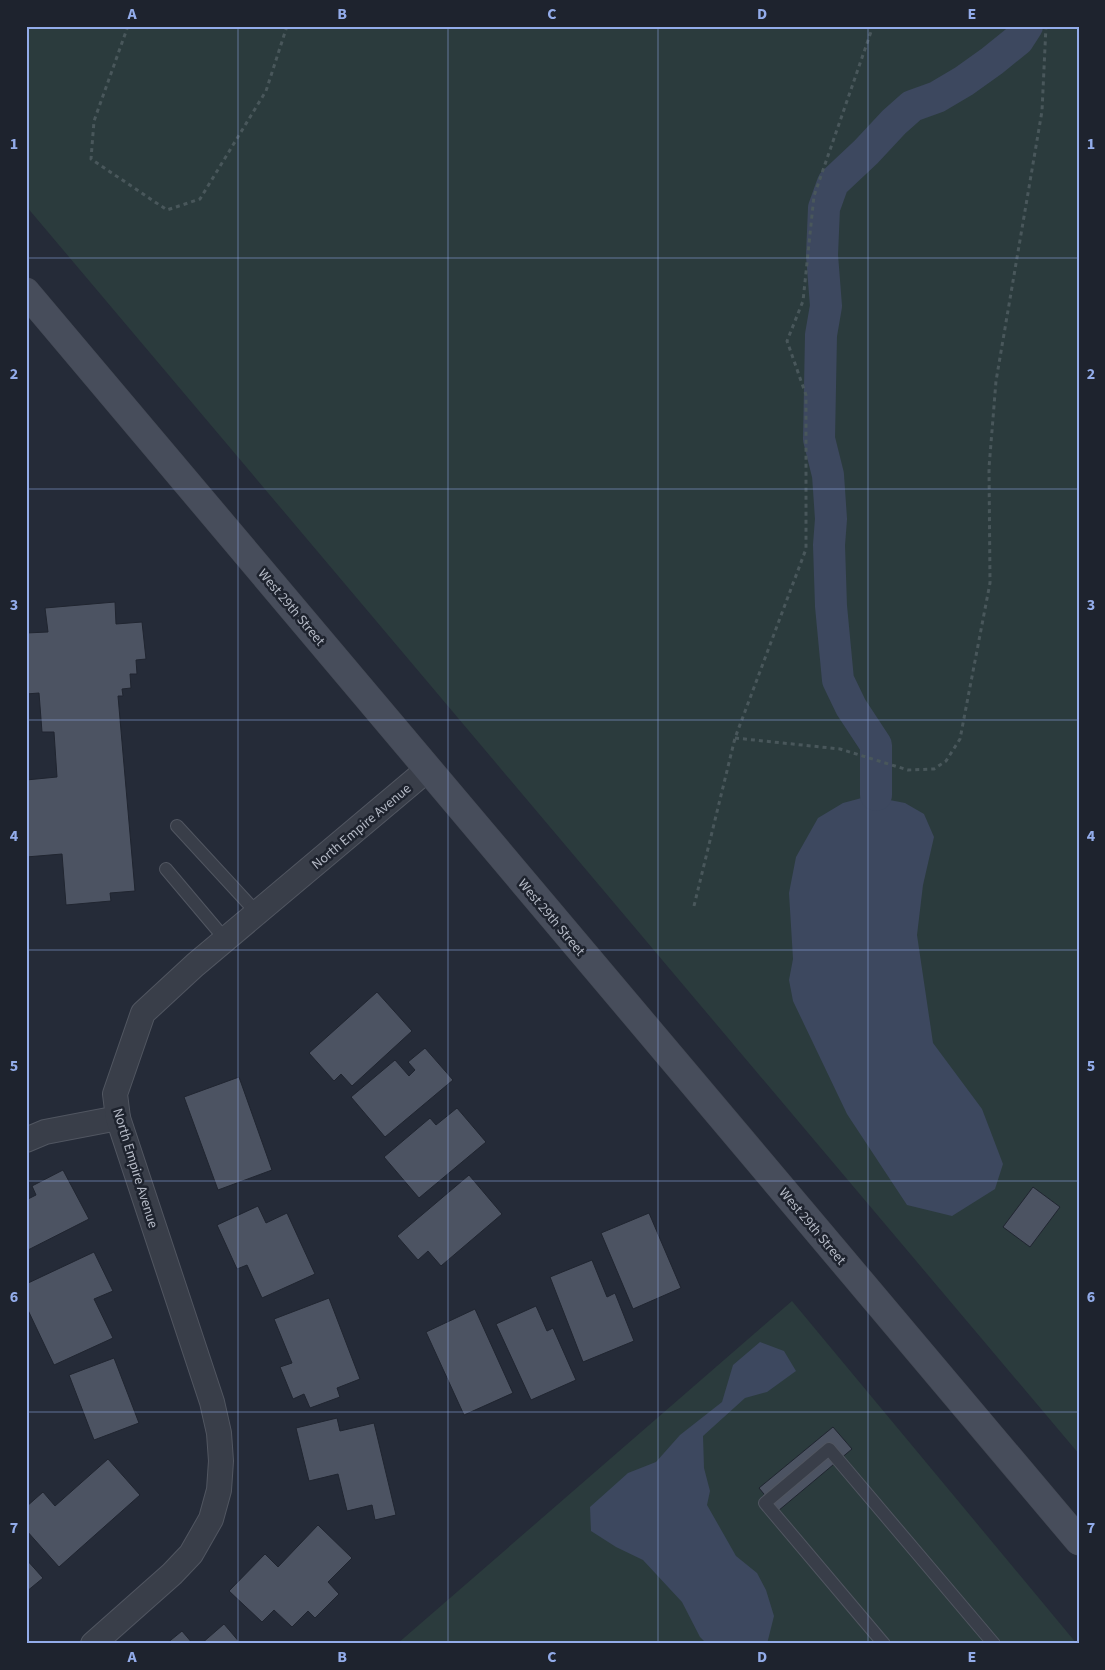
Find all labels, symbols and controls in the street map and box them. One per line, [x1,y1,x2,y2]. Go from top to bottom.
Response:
text: A [126,3,137,25]
text: B [337,3,347,25]
text: C [547,3,557,25]
text: D [757,3,767,25]
text: E [968,3,976,25]
text: 1 [10,133,18,155]
text: 1 [1087,133,1095,155]
text: 2 [10,363,18,385]
text: 2 [1087,363,1095,385]
street label: West 29th Street [253,565,330,651]
text: 3 [10,594,18,616]
text: 3 [1087,594,1095,616]
street label: North Empire Avenue [308,779,416,874]
text: 4 [10,825,19,847]
text: 4 [1087,825,1096,847]
street label: West 29th Street [513,875,590,961]
text: 5 [10,1055,18,1077]
text: 5 [1087,1055,1095,1077]
street label: North Empire Avenue [107,1106,163,1231]
street label: West 29th Street [774,1184,851,1270]
text: 6 [10,1286,18,1308]
text: 6 [1087,1286,1095,1308]
text: 7 [10,1517,18,1539]
text: 7 [1087,1517,1095,1539]
text: A [126,1646,137,1668]
text: B [337,1646,347,1668]
text: C [547,1646,557,1668]
text: D [757,1646,767,1668]
text: E [968,1646,976,1668]

